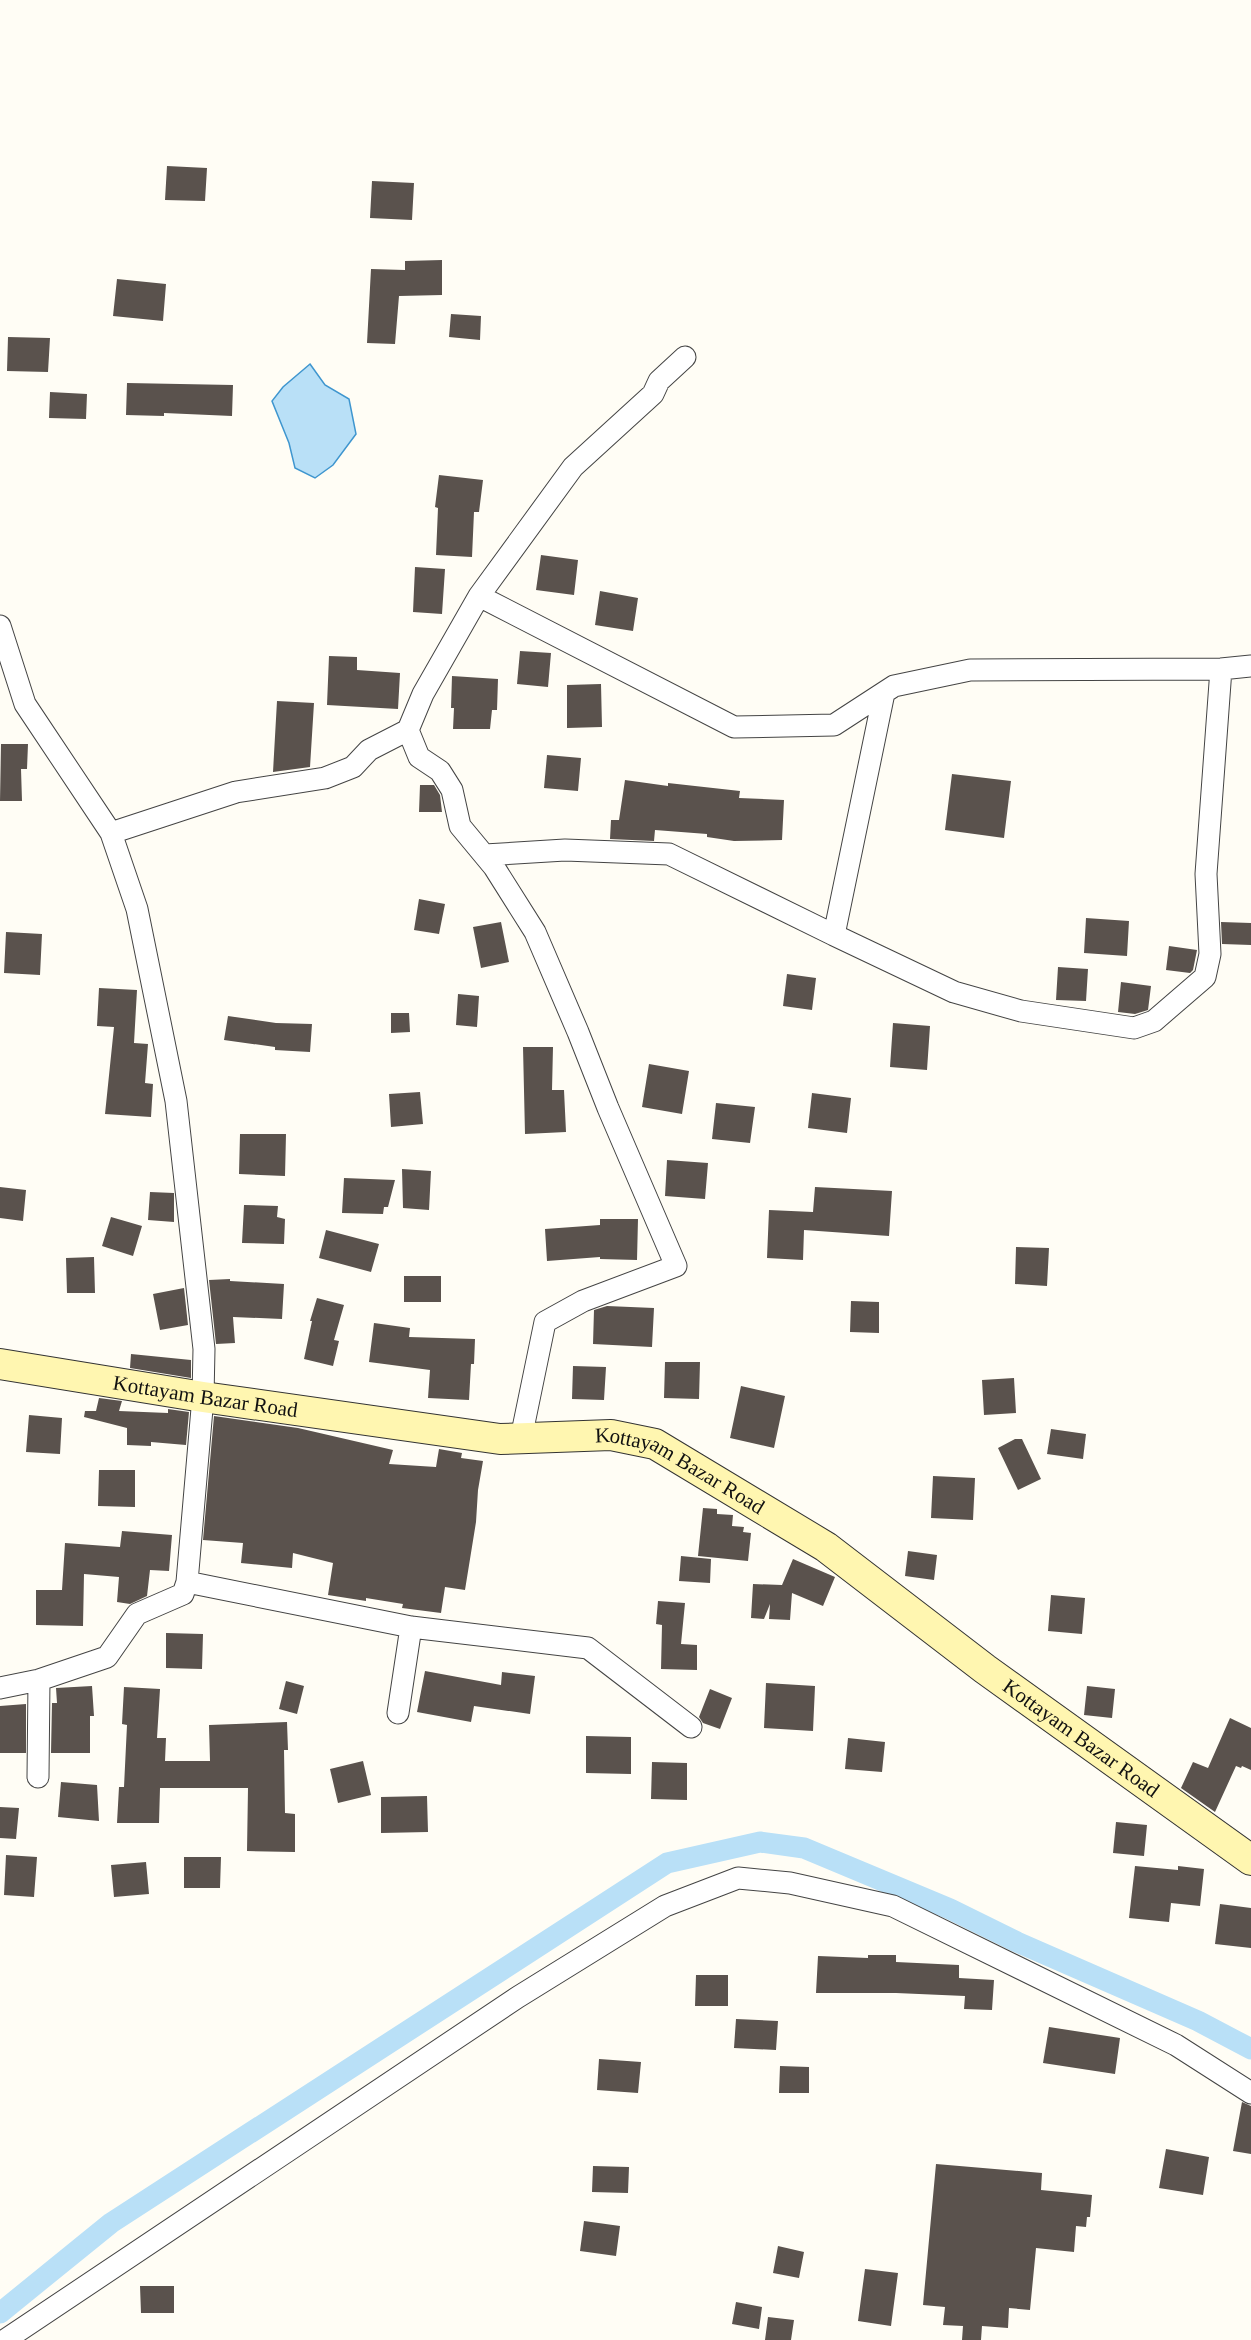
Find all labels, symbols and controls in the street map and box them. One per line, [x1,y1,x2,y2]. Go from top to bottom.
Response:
street label: Kottayam Bazar Road [111,1371,300,1422]
street label: Kottayam Bazar Road [595,1423,769,1519]
street label: Kottayam Bazar Road [998,1674,1164,1803]

